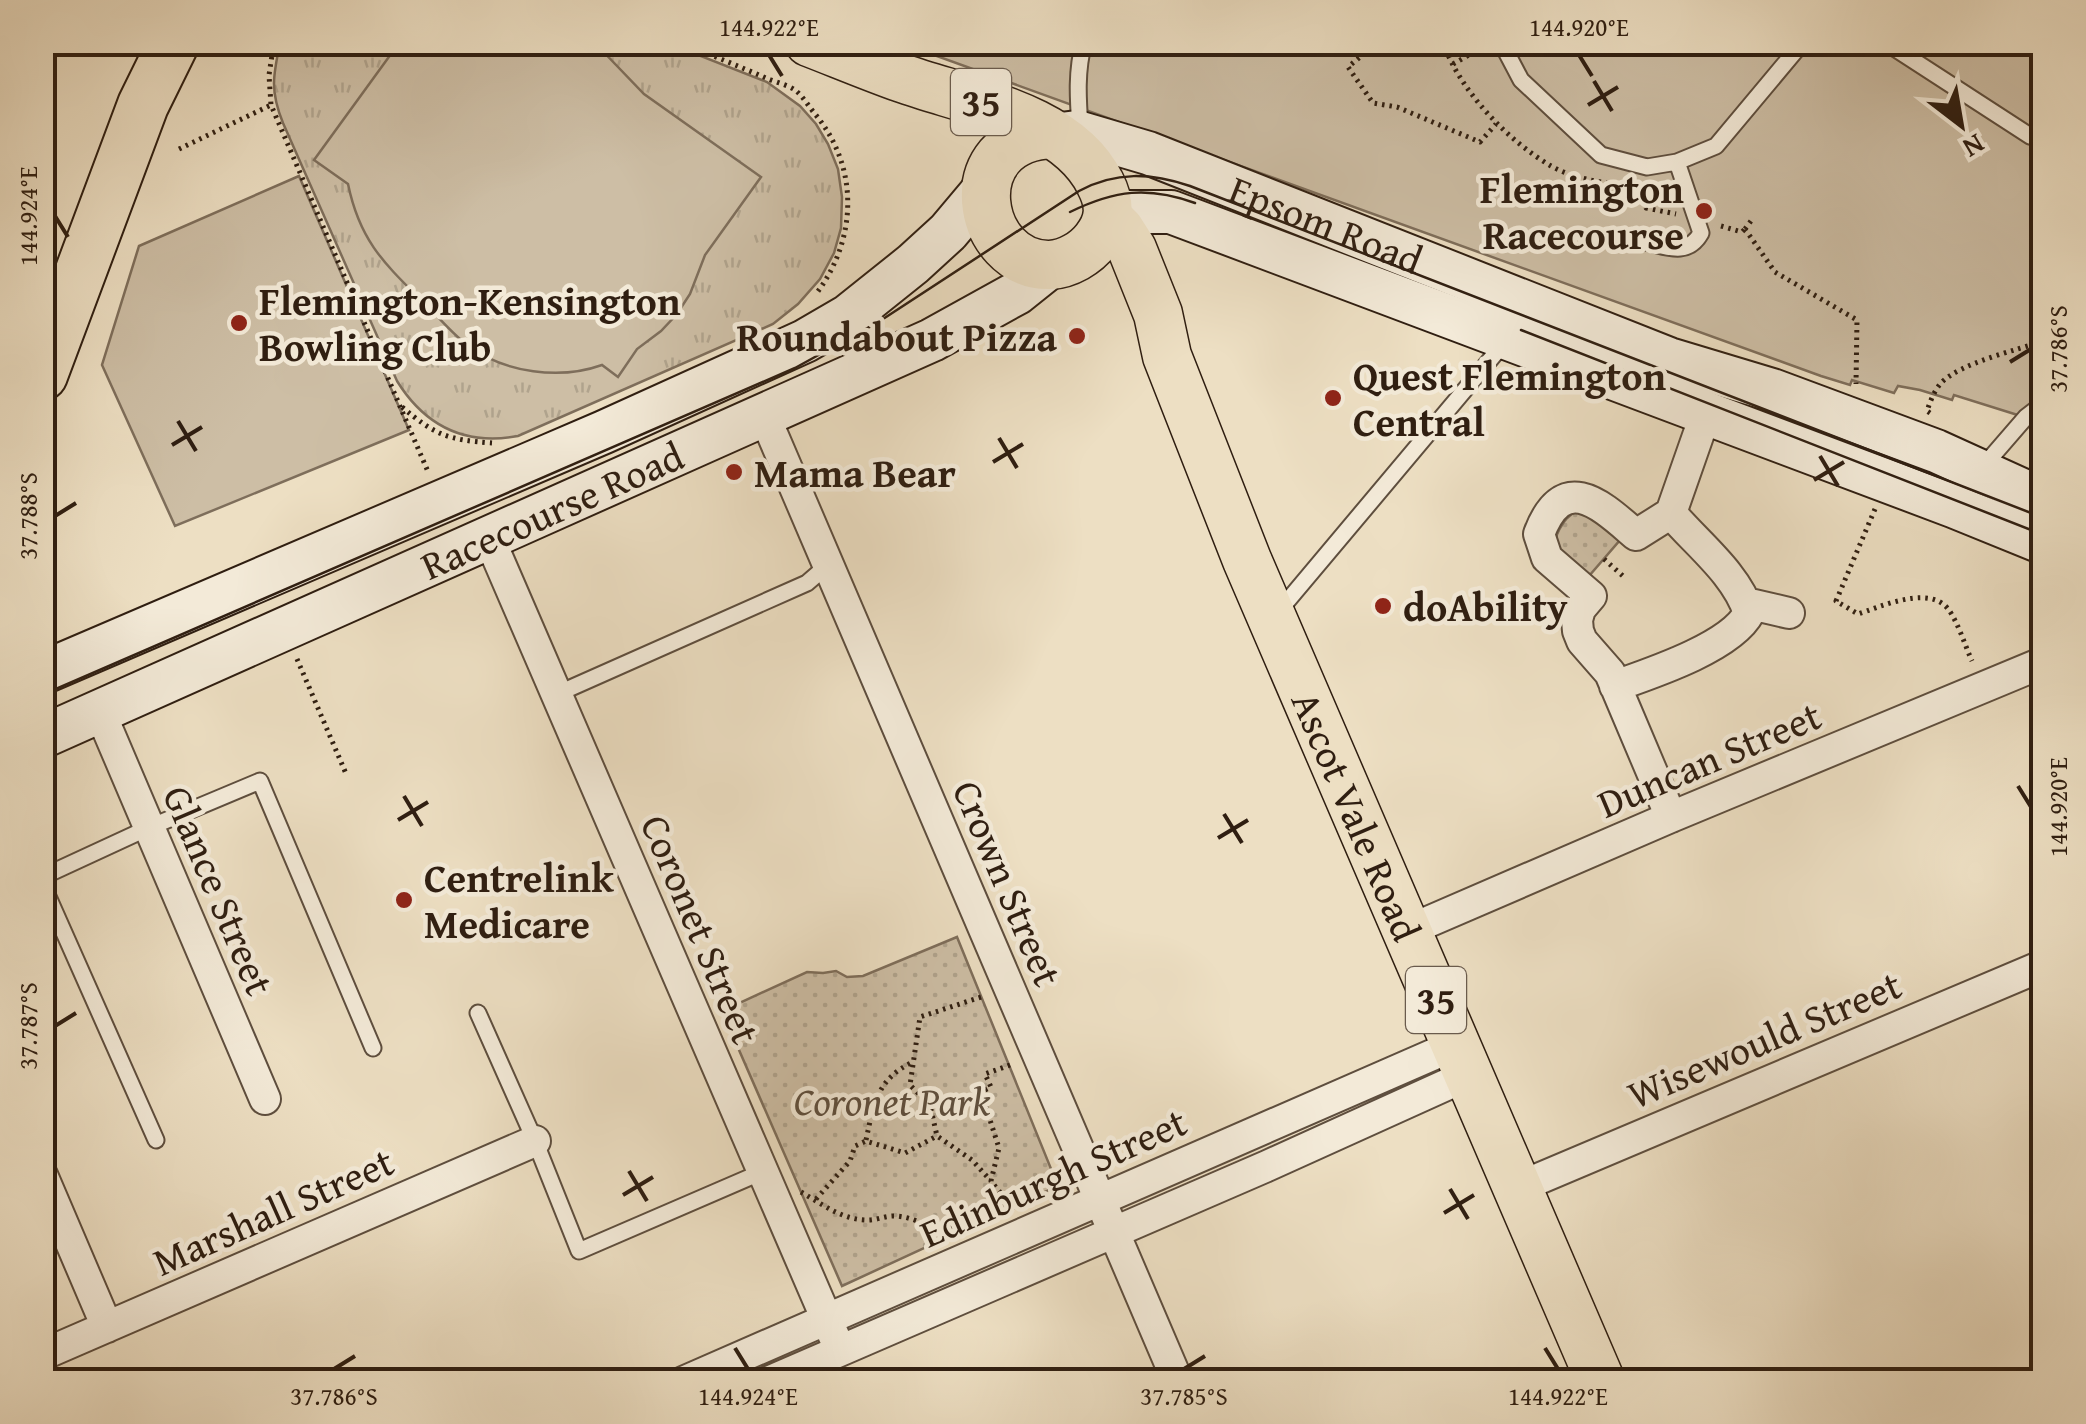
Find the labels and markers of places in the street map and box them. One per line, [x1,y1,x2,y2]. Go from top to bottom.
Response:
place label: Flemington Racecourse [1480,159,1684,264]
marker: Flemington Racecourse [1693,200,1715,222]
place label: Flemington-Kensington Bowling Club [259,271,681,376]
place label: Roundabout Pizza [737,307,1057,366]
marker: Flemington-Kensington Bowling Club [228,312,250,334]
marker: Roundabout Pizza [1066,325,1088,347]
place label: Quest Flemington Central [1353,346,1666,451]
marker: Quest Flemington Central [1322,387,1344,409]
place label: Mama Bear [754,443,956,502]
marker: Mama Bear [723,461,745,483]
place label: doAbility [1403,577,1568,636]
marker: doAbility [1372,595,1394,617]
place label: Centrelink Medicare [424,848,614,953]
marker: Centrelink Medicare [393,889,415,911]

